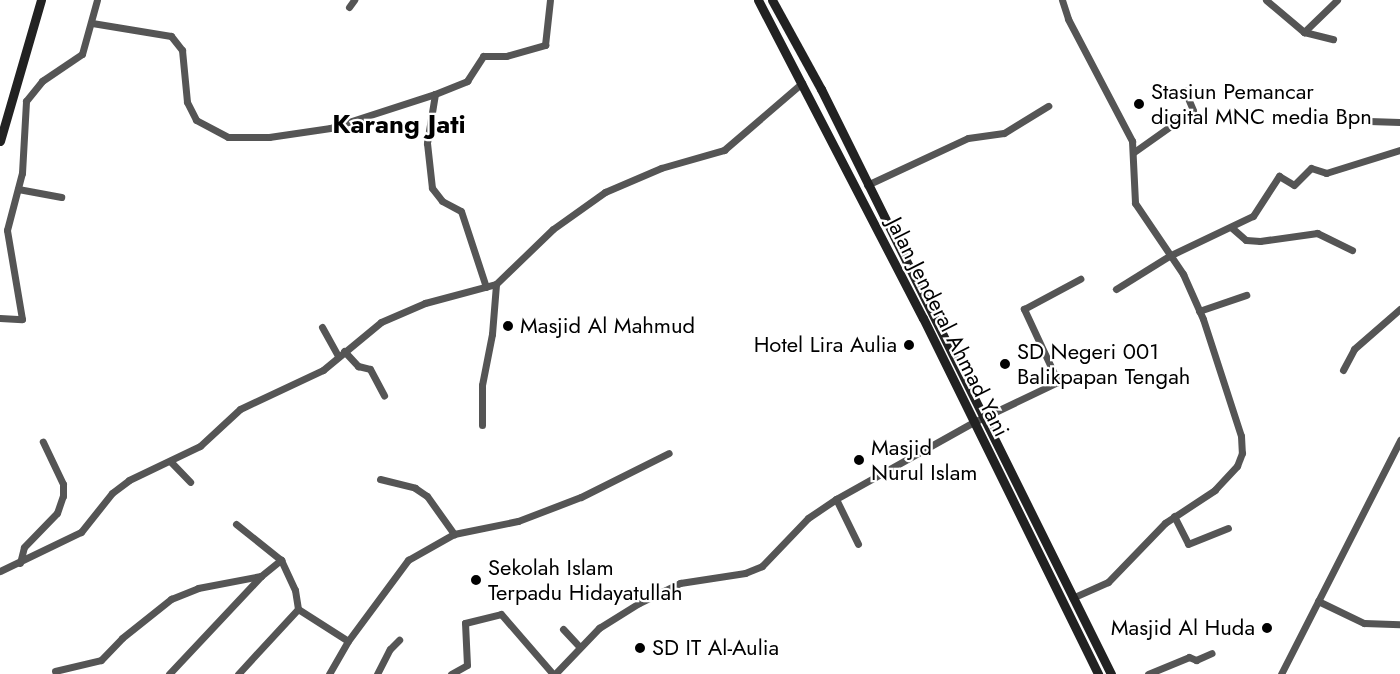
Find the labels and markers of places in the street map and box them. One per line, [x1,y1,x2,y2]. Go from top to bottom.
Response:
place label: Stasiun Pemancar digital MNC media Bpn [1151,78,1372,130]
marker: Stasiun Pemancar digital MNC media Bpn [1132,97,1146,111]
place label: Masjid Al Mahmud [520,313,695,339]
marker: Masjid Al Mahmud [501,319,515,333]
place label: Hotel Lira Aulia [754,332,897,358]
marker: Hotel Lira Aulia [902,338,916,352]
place label: SD Negeri 001 Balikpapan Tengah [1017,338,1190,390]
marker: SD Negeri 001 Balikpapan Tengah [998,357,1012,371]
place label: Masjid Nurul Islam [871,434,977,486]
marker: Masjid Nurul Islam [852,453,866,467]
place label: Sekolah Islam Terpadu Hidayatullah [488,554,683,606]
marker: Sekolah Islam Terpadu Hidayatullah [469,573,483,587]
place label: Masjid Al Huda [1111,615,1255,641]
marker: Masjid Al Huda [1260,621,1274,635]
place label: SD IT Al-Aulia [652,635,779,661]
marker: SD IT Al-Aulia [633,641,647,655]

